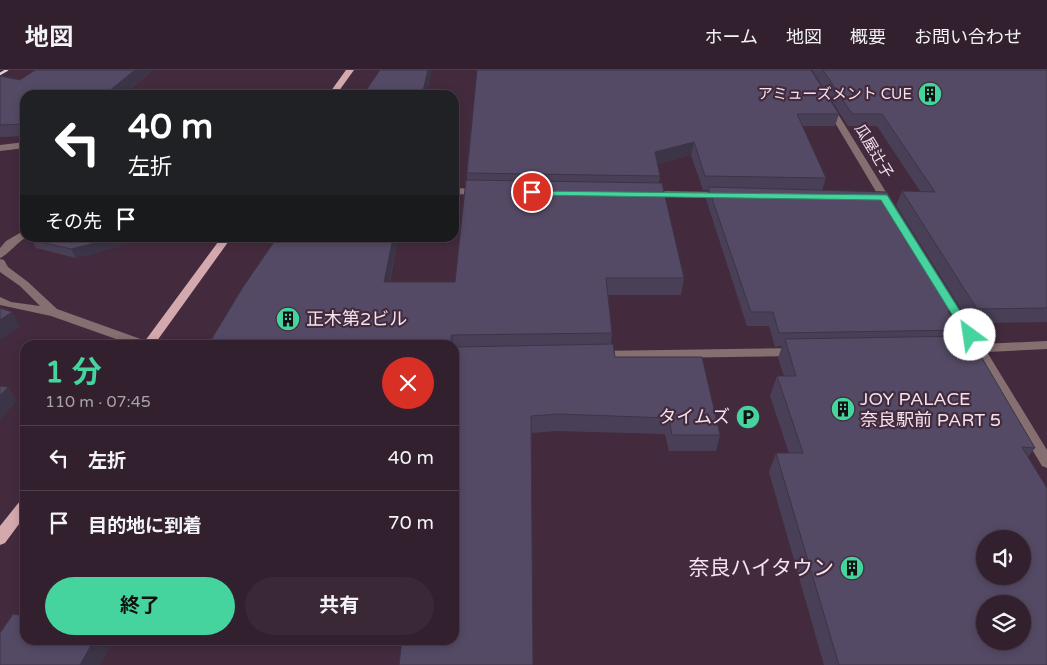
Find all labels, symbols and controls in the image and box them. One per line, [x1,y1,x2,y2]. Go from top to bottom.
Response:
text: 地図 [25,23,73,52]
text: ホーム [705,26,758,48]
text: 地図 [786,26,822,48]
text: 概要 [850,26,886,48]
text: お問い合わせ [914,26,1022,48]
building icon: アミューズメント CUE [917,81,943,107]
place label: アミューズメント CUE [758,85,912,103]
text: 40 m [128,106,213,148]
icon: left [45,110,110,175]
street label: 瓜屋辻子 [851,121,897,181]
text: 左折 [128,154,172,180]
pin [511,171,553,213]
icon: arrive [518,178,546,206]
icon: arrive [112,205,140,233]
text: その先 [45,211,102,233]
building icon: 正木第2ビル [275,306,301,332]
place label: 正木第2ビル [306,308,407,330]
position arrow [943,308,995,360]
text: 1 分 [45,354,102,391]
button: close [382,357,434,409]
place label: JOY PALACE 奈良駅前 PART 5 [860,388,1001,431]
text: 110 m · 07:45 [45,392,151,412]
building icon: JOY PALACE 奈良駅前 PART 5 [830,396,856,422]
parking icon: タイムズ [735,404,761,430]
place label: タイムズ [658,406,730,428]
icon: left [45,444,73,472]
text: 40 m [388,447,434,469]
text: 左折 [88,450,126,472]
icon: arrive [45,509,73,537]
text: 70 m [388,512,434,534]
text: 目的地に到着 [88,515,202,537]
map controls [976,530,1031,650]
button: sound [976,530,1031,585]
building icon: 奈良ハイタウン [839,555,865,581]
place label: 奈良ハイタウン [688,556,834,581]
button: 終了 [45,577,235,635]
button: 共有 [245,577,434,635]
button: layers [976,595,1031,650]

